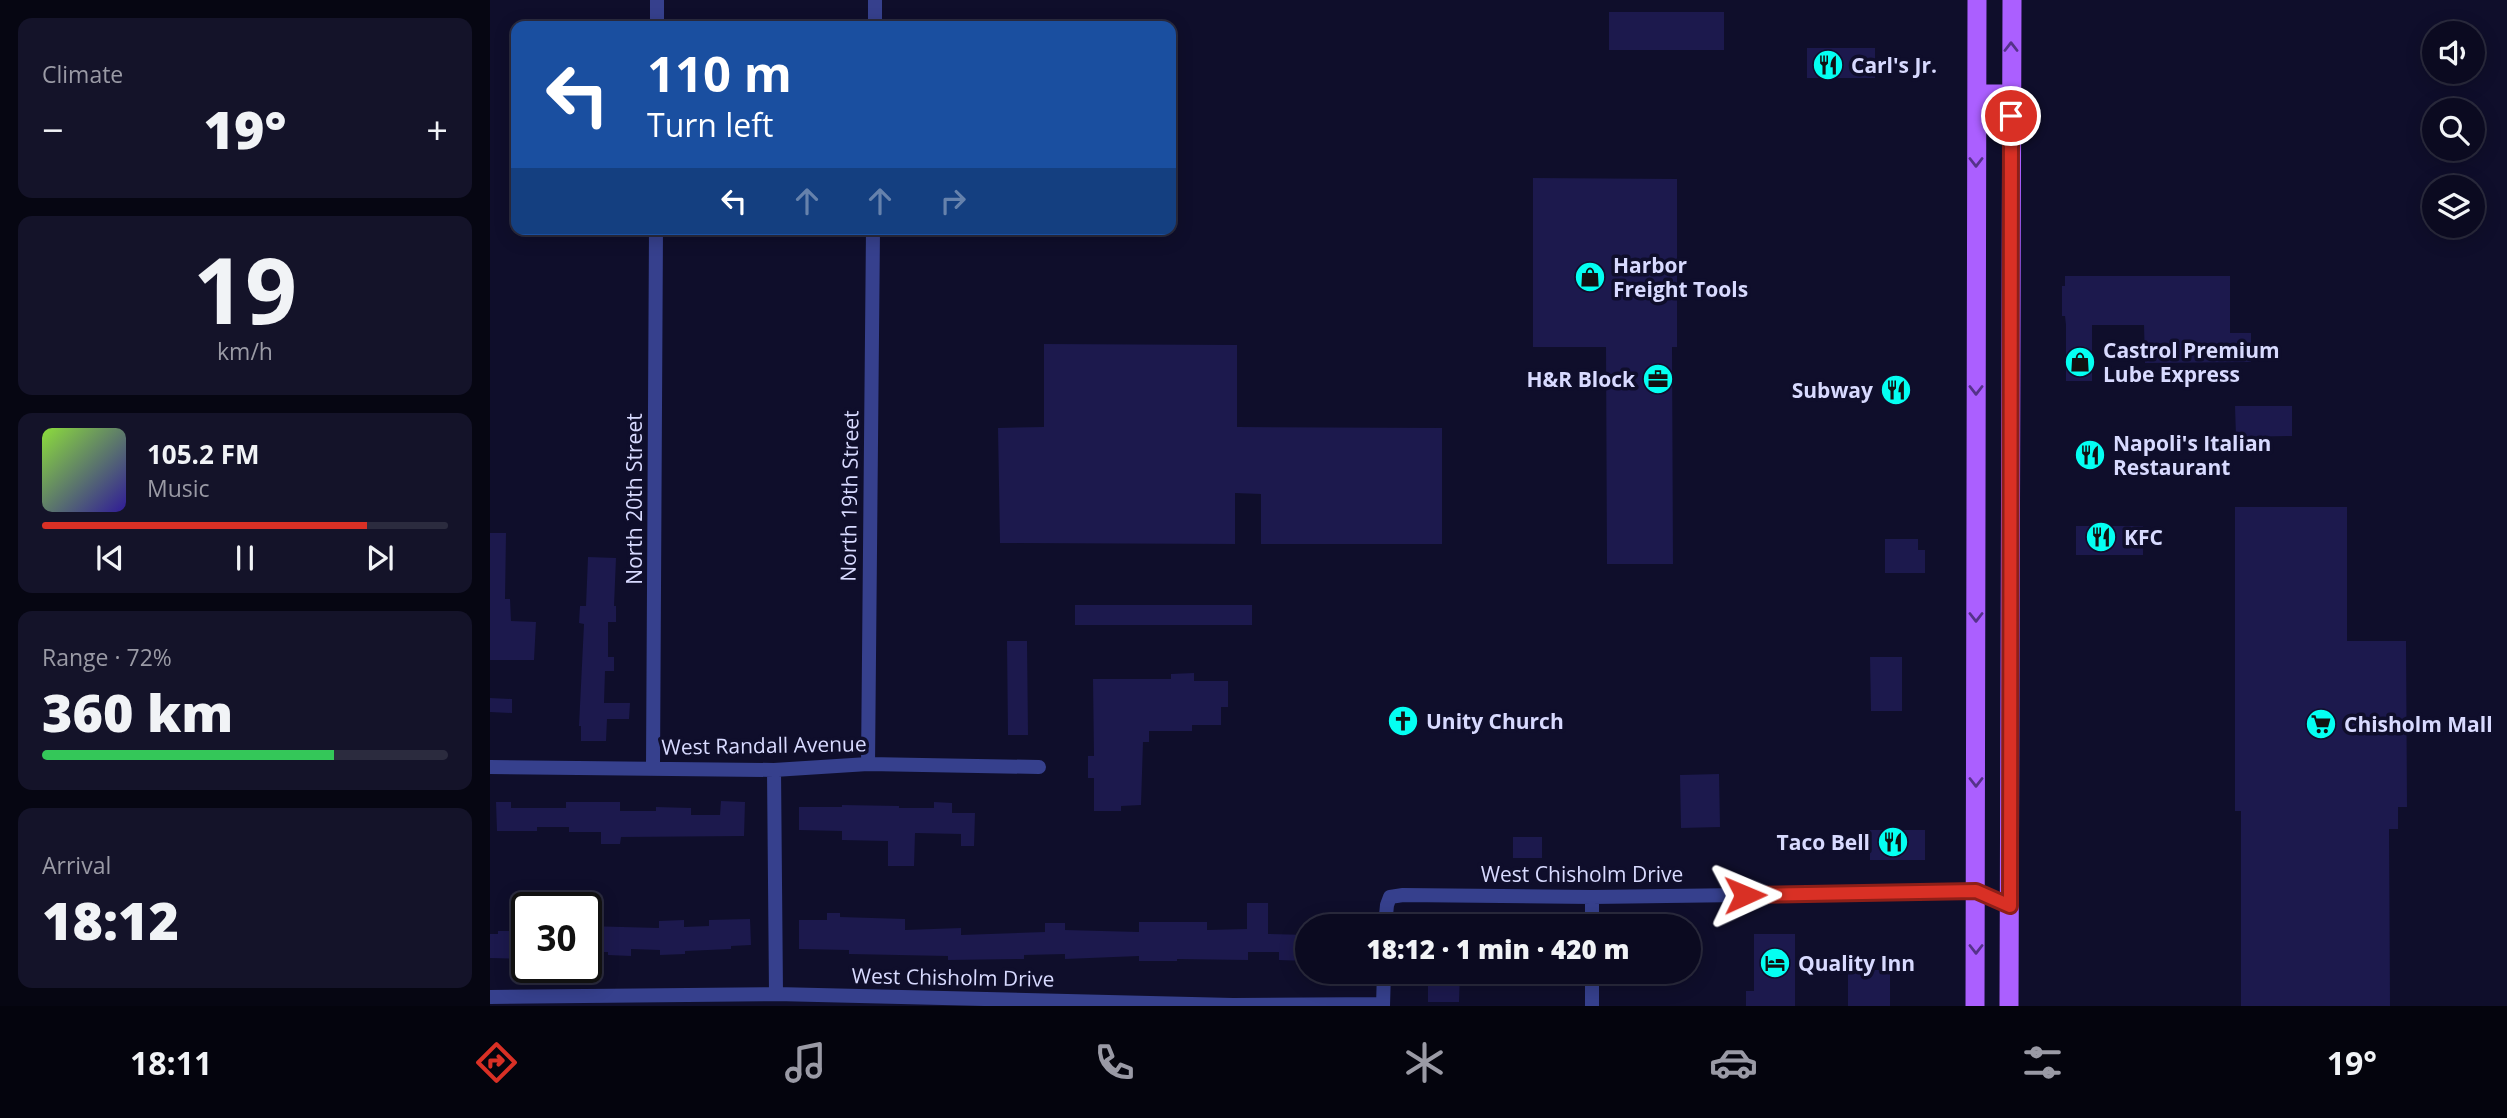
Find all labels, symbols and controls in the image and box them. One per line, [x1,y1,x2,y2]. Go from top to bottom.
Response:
map controls [2422,21,2485,238]
button: sound [2422,21,2485,84]
text: 110 m [647,40,792,106]
one-way arrow [2003,41,2019,52]
restaurant icon: Carl's Jr. [1811,48,1845,82]
icon: left [532,49,623,140]
place label: Carl's Jr. [1851,51,1937,79]
text: Climate [42,58,123,90]
pin [1981,86,2041,146]
text: 19° [204,93,286,164]
icon: arrive [1992,97,2030,135]
button: search [2422,98,2485,161]
text: − [42,103,64,155]
text: + [426,103,448,155]
text: Turn left [647,103,773,146]
one-way arrow [1968,157,1984,168]
button: layers [2422,175,2485,238]
icon: left [715,182,753,220]
icon: ahead [788,182,826,220]
icon: ahead [861,182,899,220]
icon: right [934,182,972,220]
text: 19 [193,227,297,351]
place label: Harbor Freight Tools [1613,251,1748,303]
shop icon: Harbor Freight Tools [1573,260,1607,294]
text: km/h [217,335,273,367]
place label: Castrol Premium Lube Express [2103,336,2280,388]
shop icon: Castrol Premium Lube Express [2063,345,2097,379]
office icon: H&R Block [1641,362,1675,396]
place label: H&R Block [1527,365,1636,393]
restaurant icon: Subway [1879,373,1913,407]
place label: Subway [1792,376,1873,404]
one-way arrow [1968,385,1984,395]
street label: North 19th Street [834,410,864,582]
street label: North 20th Street [620,413,648,585]
place label: Napoli's Italian Restaurant [2113,429,2271,481]
text: 105.2 FM [147,436,259,472]
restaurant icon: Napoli's Italian Restaurant [2073,438,2107,472]
text: Music [147,472,210,504]
restaurant icon: KFC [2084,520,2118,554]
place label: KFC [2124,523,2163,551]
icon: previous [91,539,129,577]
icon: pause [226,539,264,577]
icon: next [361,539,399,577]
one-way arrow [1968,612,1984,623]
text: Range · 72% [42,641,172,673]
text: 360 km [42,676,233,747]
church icon: Unity Church [1386,704,1420,738]
place label: Unity Church [1426,707,1564,735]
supermarket icon: Chisholm Mall [2304,707,2338,741]
place label: Chisholm Mall [2344,710,2493,738]
street label: West Randall Avenue [661,729,867,761]
one-way arrow [1968,778,1984,788]
restaurant icon: Taco Bell [1876,825,1910,859]
place label: Taco Bell [1777,828,1870,856]
text: Arrival [42,849,111,881]
position arrow [1708,858,1782,932]
street label: West Chisholm Drive [1481,860,1683,888]
text: 18:12 [42,884,179,955]
speed limit sign: 30 [511,892,602,983]
text: 18:12 · 1 min · 420 m [1367,931,1629,967]
one-way arrow [1968,944,1984,955]
hotel icon: Quality Inn [1758,946,1792,980]
place label: Quality Inn [1798,949,1915,977]
street label: West Chisholm Drive [851,961,1055,993]
icon: directions [472,1038,521,1087]
icon: music [781,1038,830,1087]
icon: phone [1090,1038,1139,1087]
icon: climate [1400,1038,1449,1087]
icon: car [1709,1038,1758,1087]
icon: filters [2018,1038,2067,1087]
text: 18:11 [130,1041,212,1084]
text: 19° [2327,1041,2377,1084]

